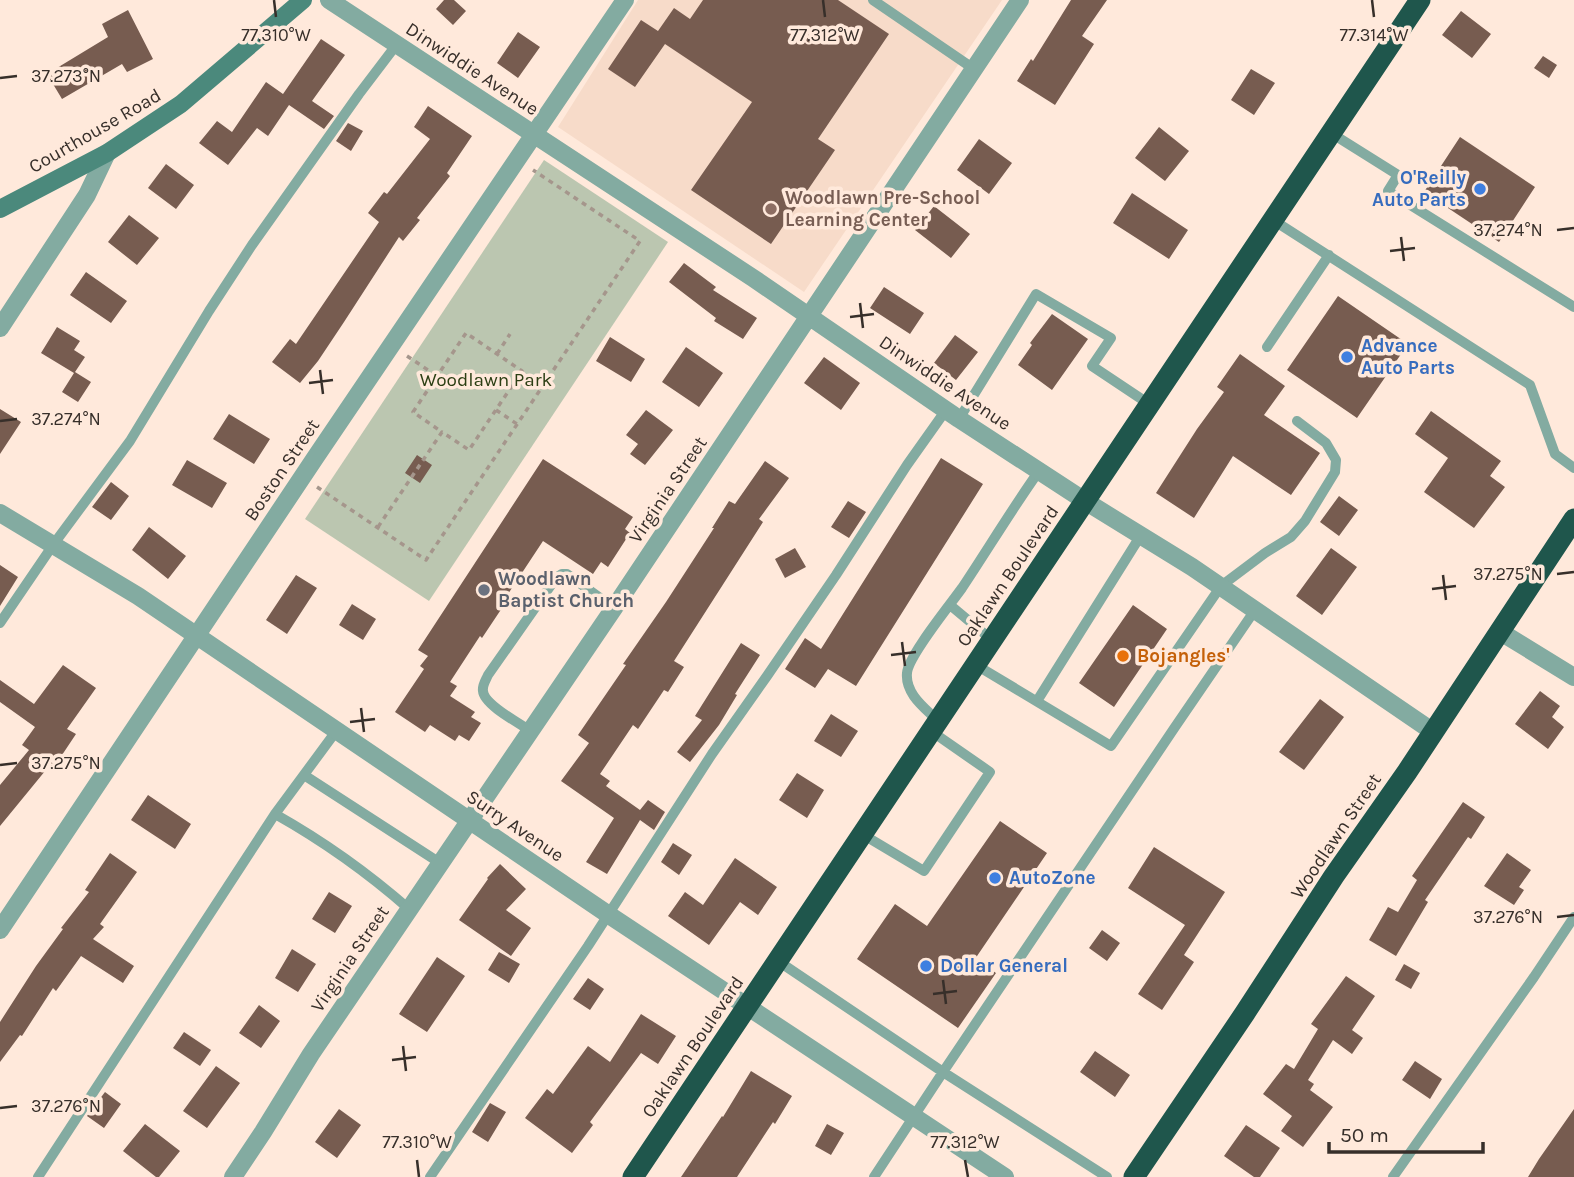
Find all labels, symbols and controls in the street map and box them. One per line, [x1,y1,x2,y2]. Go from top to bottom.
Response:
street label: Dinwiddie Avenue [401,18,543,120]
text: 77.310°W [241,24,311,46]
text: 77.312°W [790,24,860,46]
text: 77.314°W [1340,24,1408,46]
text: 37.273°N [31,65,101,87]
street label: Courthouse Road [25,84,165,178]
place label: O'Reilly Auto Parts [1372,167,1466,211]
marker: O'Reilly Auto Parts [1472,181,1488,197]
place label: Woodlawn Pre-School Learning Center [785,187,980,231]
marker: Woodlawn Pre-School Learning Center [763,201,779,217]
text: 37.274°N [1473,219,1543,241]
street label: Dinwiddie Avenue [875,331,1015,435]
place label: Advance Auto Parts [1361,335,1455,379]
marker: Advance Auto Parts [1339,349,1355,365]
park label: Woodlawn Park [420,369,553,391]
text: 37.274°N [31,408,101,430]
street label: Boston Street [240,415,324,525]
street label: Virginia Street [624,433,712,547]
street label: Oaklawn Boulevard [953,501,1063,651]
text: 37.275°N [1473,563,1543,585]
place label: Woodlawn Baptist Church [498,568,634,612]
marker: Woodlawn Baptist Church [476,582,492,598]
place label: Bojangles' [1137,645,1230,667]
marker: Bojangles' [1115,648,1131,664]
text: 37.275°N [31,752,101,774]
street label: Woodlawn Street [1286,769,1386,903]
street label: Surry Avenue [462,785,568,867]
place label: AutoZone [1009,867,1096,889]
marker: AutoZone [987,870,1003,886]
street label: Virginia Street [306,902,394,1016]
text: 37.276°N [1473,906,1543,928]
place label: Dollar General [940,955,1068,977]
marker: Dollar General [918,958,934,974]
street label: Oaklawn Boulevard [638,972,748,1122]
text: 37.276°N [31,1095,101,1117]
scale bar [1329,1110,1483,1154]
text: 50 m [1340,1123,1389,1147]
text: 77.310°W [382,1131,452,1153]
text: 77.312°W [930,1131,1000,1153]

